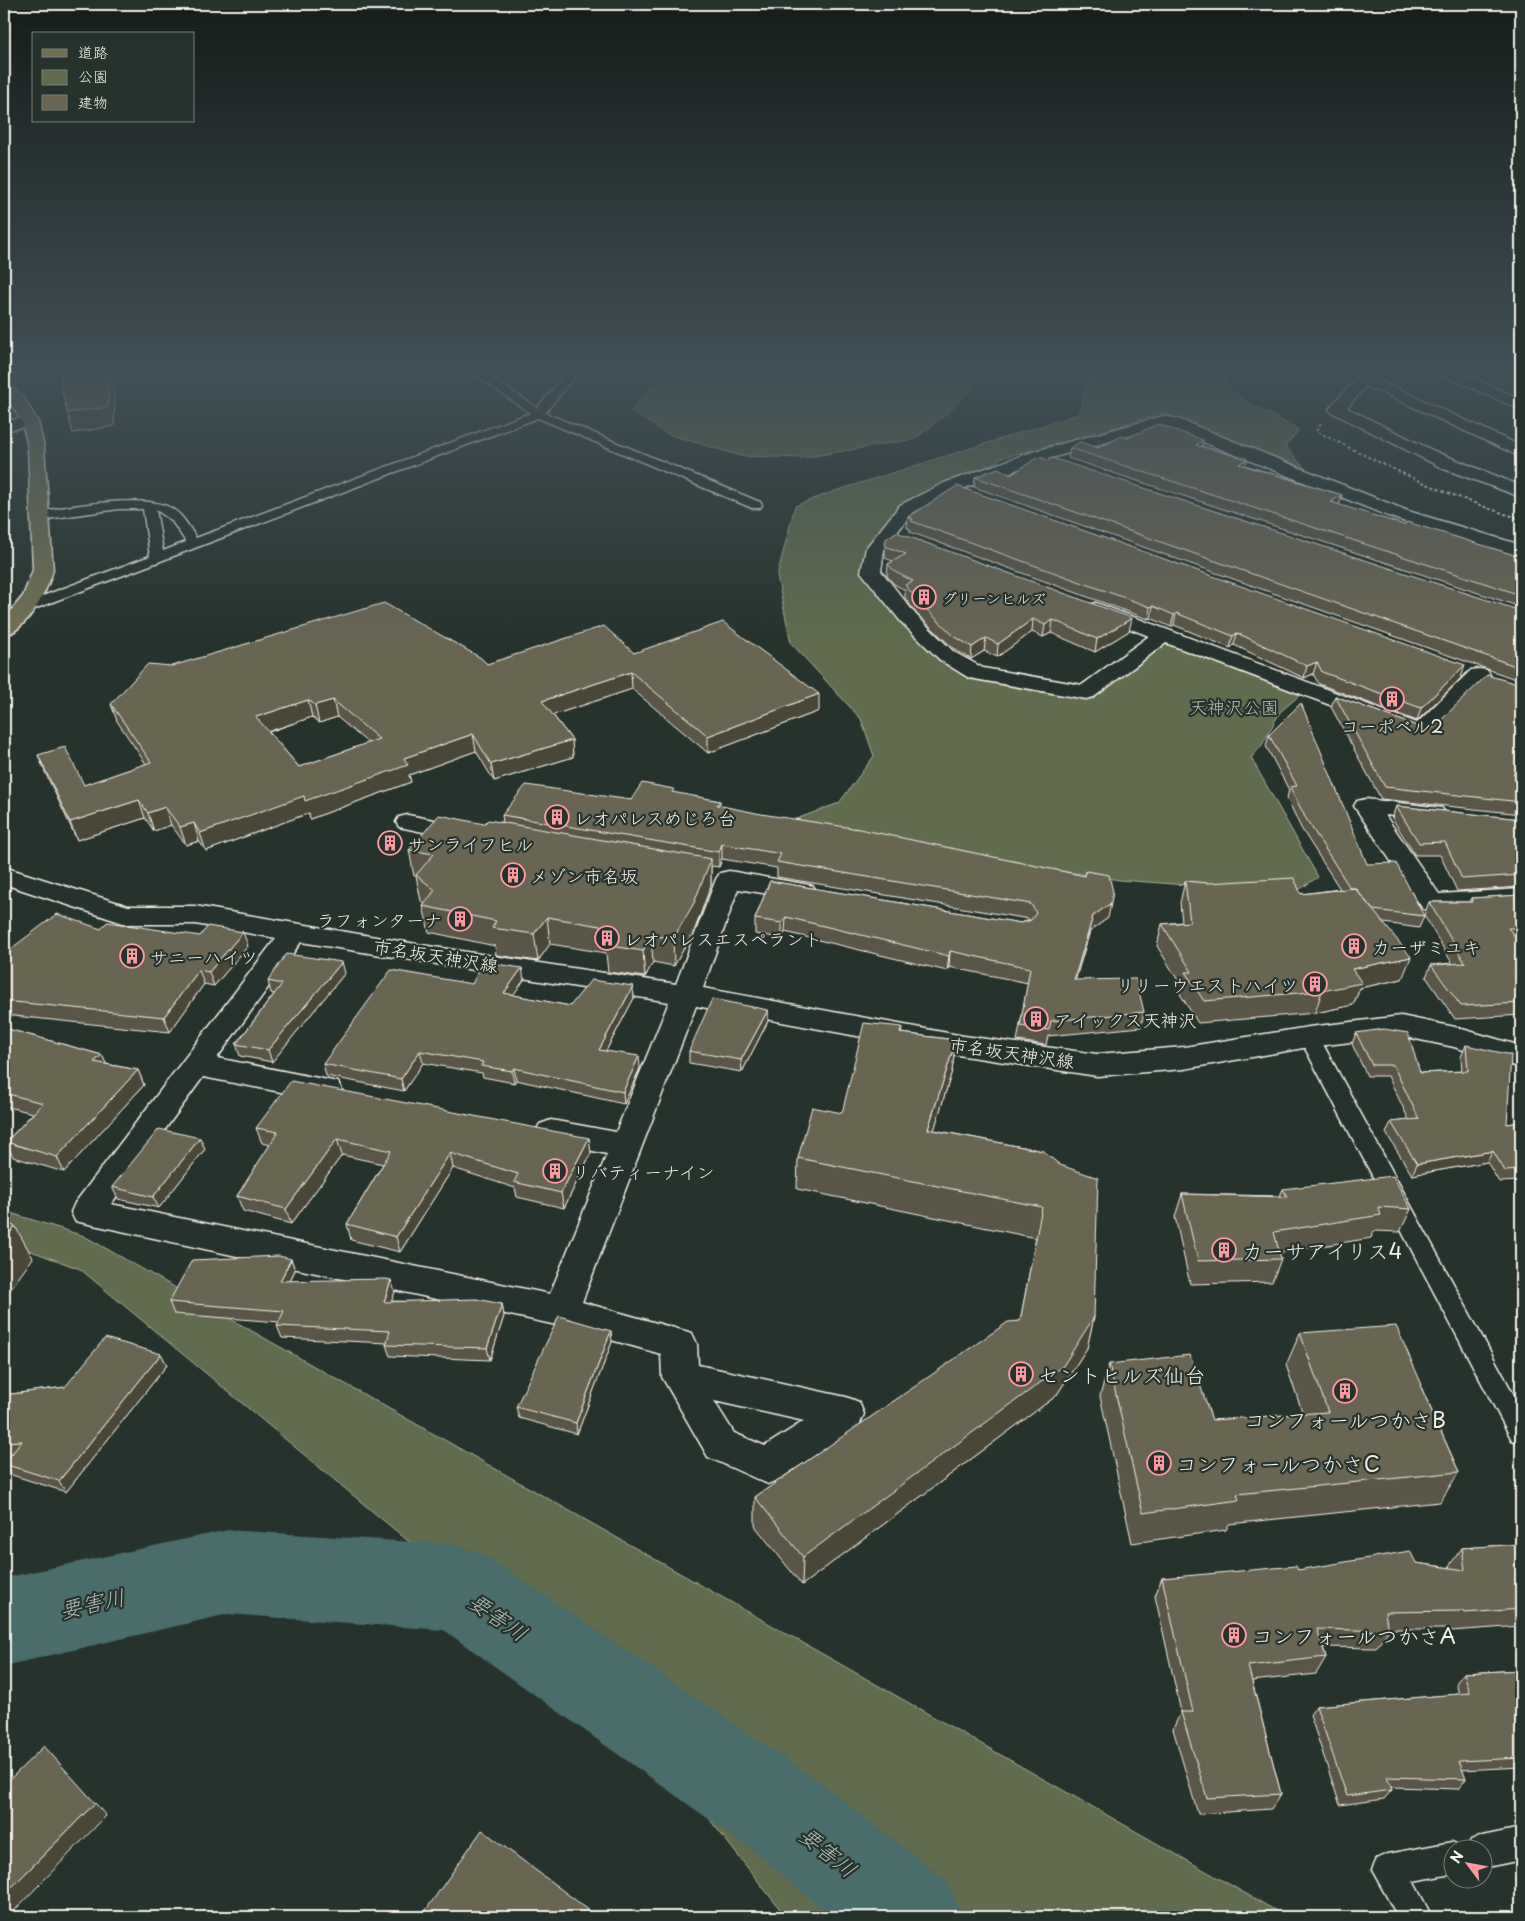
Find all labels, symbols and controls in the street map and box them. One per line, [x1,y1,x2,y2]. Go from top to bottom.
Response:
legend [32,32,195,122]
text: 道路 [78,40,108,63]
text: 公園 [78,64,108,87]
text: 建物 [78,90,108,113]
building icon: グリーンヒルズ [911,584,937,610]
place label: グリーンヒルズ [942,586,1046,609]
building icon: コーポベル2 [1379,686,1405,712]
park label: 天神沢公園 [1189,693,1279,720]
place label: コーポベル2 [1341,712,1443,739]
building icon: レオパレスめじろ台 [544,804,570,830]
place label: レオパレスめじろ台 [574,804,736,831]
building icon: サンライフヒル [377,830,403,856]
place label: サンライフヒル [408,830,533,857]
building icon: メゾン市名坂 [500,862,526,888]
place label: メゾン市名坂 [530,862,638,889]
place label: ラフォンターナ [317,906,442,933]
building icon: ラフォンターナ [447,906,473,932]
building icon: レオパレスエスペラント [594,925,620,951]
place label: レオパレスエスペラント [624,925,822,952]
street label: 市名坂天神沢線 [372,932,500,978]
building icon: カーザミユキ [1341,933,1367,959]
place label: カーザミユキ [1372,933,1481,960]
building icon: サニーハイツ [119,943,145,969]
place label: サニーハイツ [150,943,258,970]
place label: リリーウエストハイツ [1117,971,1298,998]
building icon: リリーウエストハイツ [1302,971,1328,997]
building icon: アイックス天神沢 [1023,1006,1049,1032]
place label: アイックス天神沢 [1054,1006,1197,1033]
street label: 市名坂天神沢線 [948,1030,1076,1074]
building icon: リバティーナイン [542,1158,568,1184]
place label: リバティーナイン [572,1158,715,1185]
place label: カーサアイリス4 [1242,1234,1402,1266]
building icon: カーサアイリス4 [1211,1237,1237,1263]
place label: セントヒルズ仙台 [1038,1358,1206,1390]
building icon: セントヒルズ仙台 [1008,1361,1034,1387]
building icon: コンフォールつかさB [1332,1378,1358,1404]
place label: コンフォールつかさB [1244,1403,1446,1435]
place label: コンフォールつかさC [1176,1447,1380,1479]
building icon: コンフォールつかさC [1146,1450,1172,1476]
water label: 要害川 [56,1579,128,1625]
water label: 要害川 [462,1584,536,1648]
place label: コンフォールつかさA [1252,1619,1456,1651]
building icon: コンフォールつかさA [1221,1622,1247,1648]
water label: 要害川 [793,1817,865,1885]
north arrow [1442,1838,1492,1888]
text: N [1445,1847,1468,1867]

